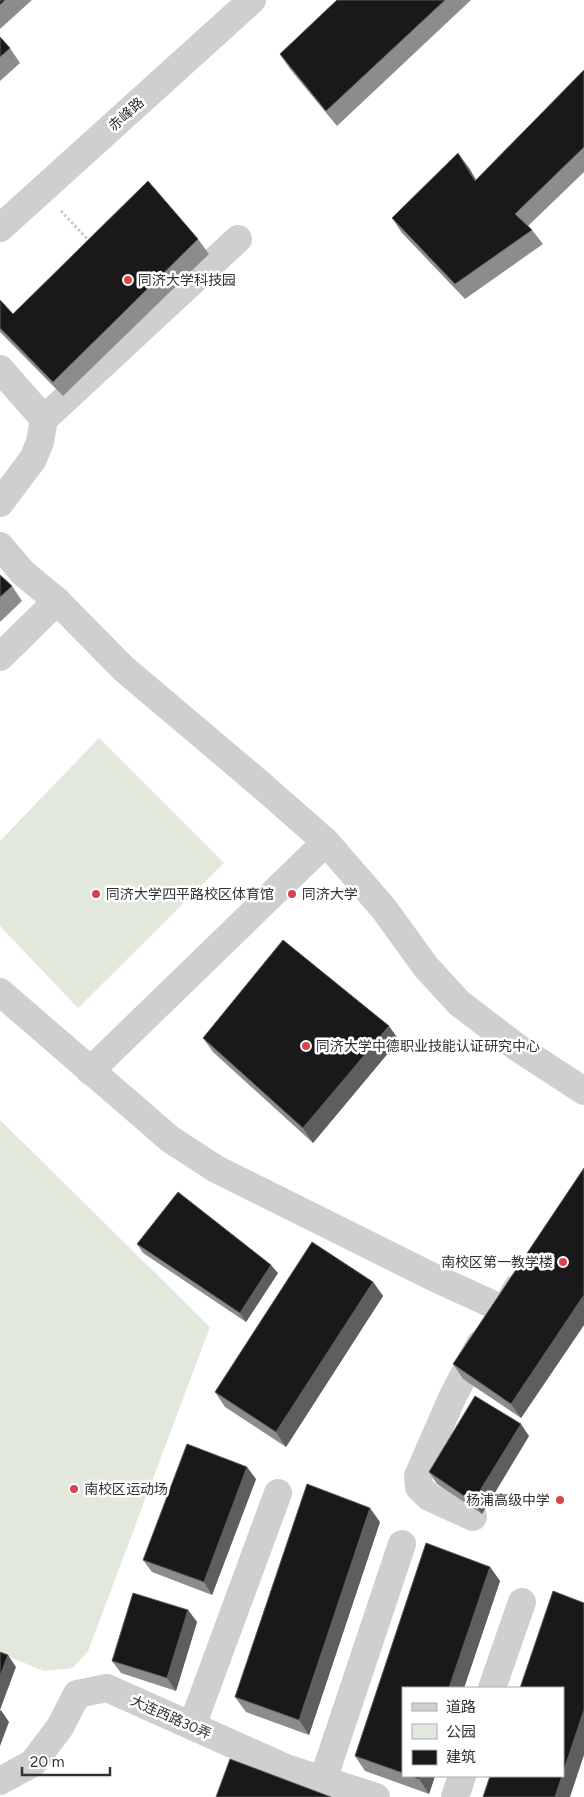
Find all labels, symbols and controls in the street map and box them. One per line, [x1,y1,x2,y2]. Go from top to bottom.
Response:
street label: 赤峰路 [105,94,148,135]
place label: 同济大学科技园 [138,272,236,289]
marker: 同济大学科技园 [122,274,134,286]
place label: 同济大学四平路校区体育馆 [106,886,274,903]
place label: 同济大学 [302,886,358,903]
marker: 同济大学四平路校区体育馆 [90,888,102,900]
marker: 同济大学 [286,888,298,900]
place label: 同济大学中德职业技能认证研究中心 [316,1038,540,1055]
marker: 同济大学中德职业技能认证研究中心 [300,1040,312,1052]
place label: 南校区第一教学楼 [441,1254,553,1271]
marker: 南校区第一教学楼 [557,1256,569,1268]
place label: 南校区运动场 [84,1481,168,1498]
marker: 南校区运动场 [68,1483,80,1495]
place label: 杨浦高级中学 [466,1492,550,1509]
marker: 杨浦高级中学 [554,1494,566,1506]
legend [402,1687,564,1777]
street label: 大连西路30弄 [128,1692,214,1743]
text: 道路 [446,1698,476,1716]
text: 公园 [446,1723,476,1741]
scale bar [22,1744,110,1776]
text: 建筑 [446,1748,476,1766]
text: 20 m [30,1753,64,1771]

